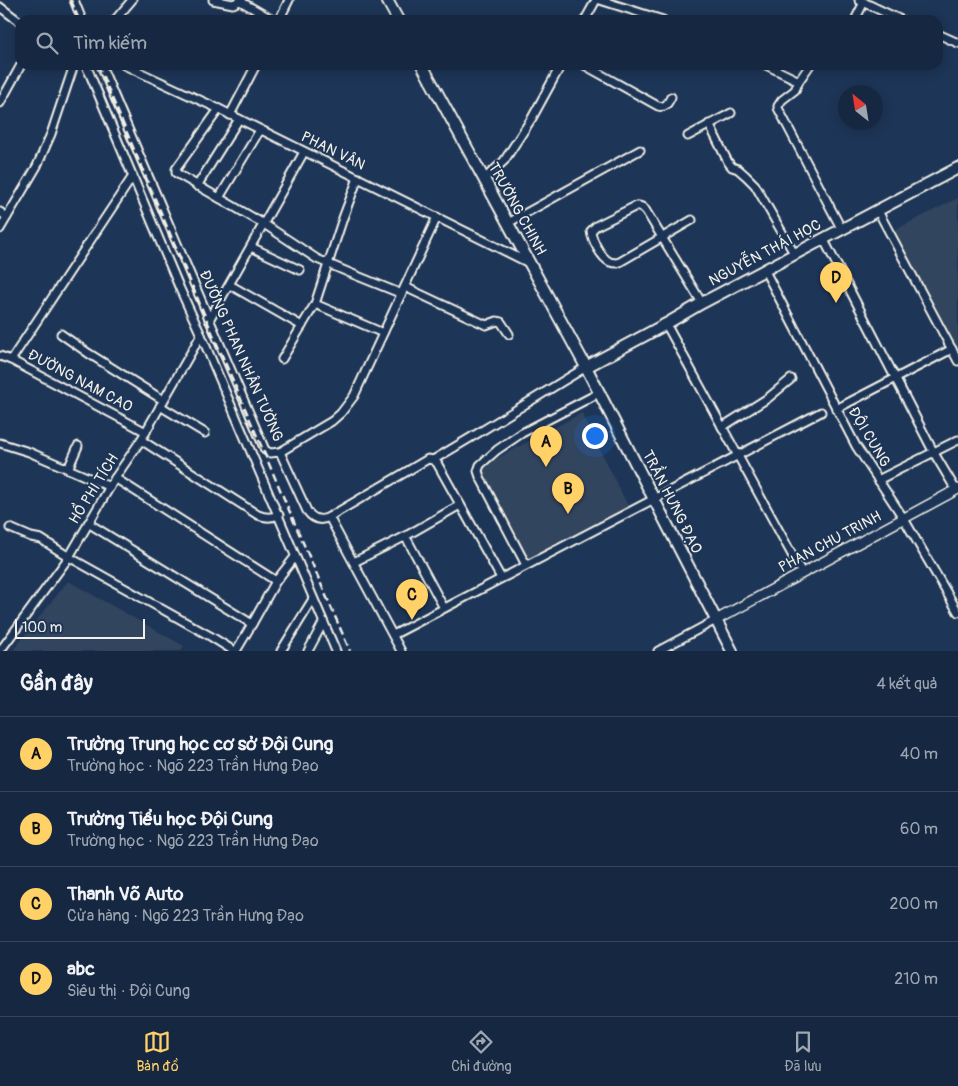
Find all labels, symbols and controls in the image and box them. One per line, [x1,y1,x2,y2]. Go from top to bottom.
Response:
search box [15,15,943,70]
icon: search [33,29,61,57]
text: Tìm kiếm [73,31,147,55]
north arrow [838,85,883,130]
street label: PHAN VÂN [298,127,368,175]
street label: TRƯỜNG CHINH [484,159,550,259]
street label: NGUYỄN THÁI HỌC [705,214,824,291]
pin: D [820,262,852,303]
street label: ĐƯỜNG PHAN NHÂN TƯỜNG [195,267,287,445]
street label: ĐƯỜNG NAM CAO [24,345,136,417]
street label: ĐỘI CUNG [844,403,894,471]
your location [582,423,608,449]
pin: A [530,426,562,467]
street label: TRẦN HƯNG ĐẠO [638,446,708,557]
street label: HỒ PHI TÍCH [63,449,123,528]
pin: B [552,473,584,514]
street label: PHAN CHU TRINH [775,507,885,577]
pin: C [396,579,428,620]
scale bar [15,616,145,639]
text: 100 m [22,619,62,636]
text: Gần đây [20,670,93,697]
text: 4 kết quả [876,674,938,694]
text: Trường Trung học cơ sở Đội Cung [67,732,333,756]
text: A [31,744,41,764]
text: 40 m [900,744,938,764]
text: Trường học · Ngõ 223 Trần Hưng Đạo [67,756,319,776]
text: Trường Tiểu học Đội Cung [67,807,273,831]
text: B [31,819,41,839]
text: 60 m [900,819,938,839]
text: Trường học · Ngõ 223 Trần Hưng Đạo [67,831,319,851]
text: Thanh Võ Auto [67,882,183,906]
text: C [31,894,41,914]
text: 200 m [890,894,938,914]
text: Cửa hàng · Ngõ 223 Trần Hưng Đạo [67,906,304,926]
text: abc [67,957,95,981]
text: D [31,969,41,989]
text: 210 m [894,969,938,989]
text: Siêu thị · Đội Cung [67,981,190,1001]
tab: Bản đồ [136,1028,179,1075]
tab: Chỉ đường [451,1028,512,1075]
tab: Đã lưu [784,1028,822,1075]

